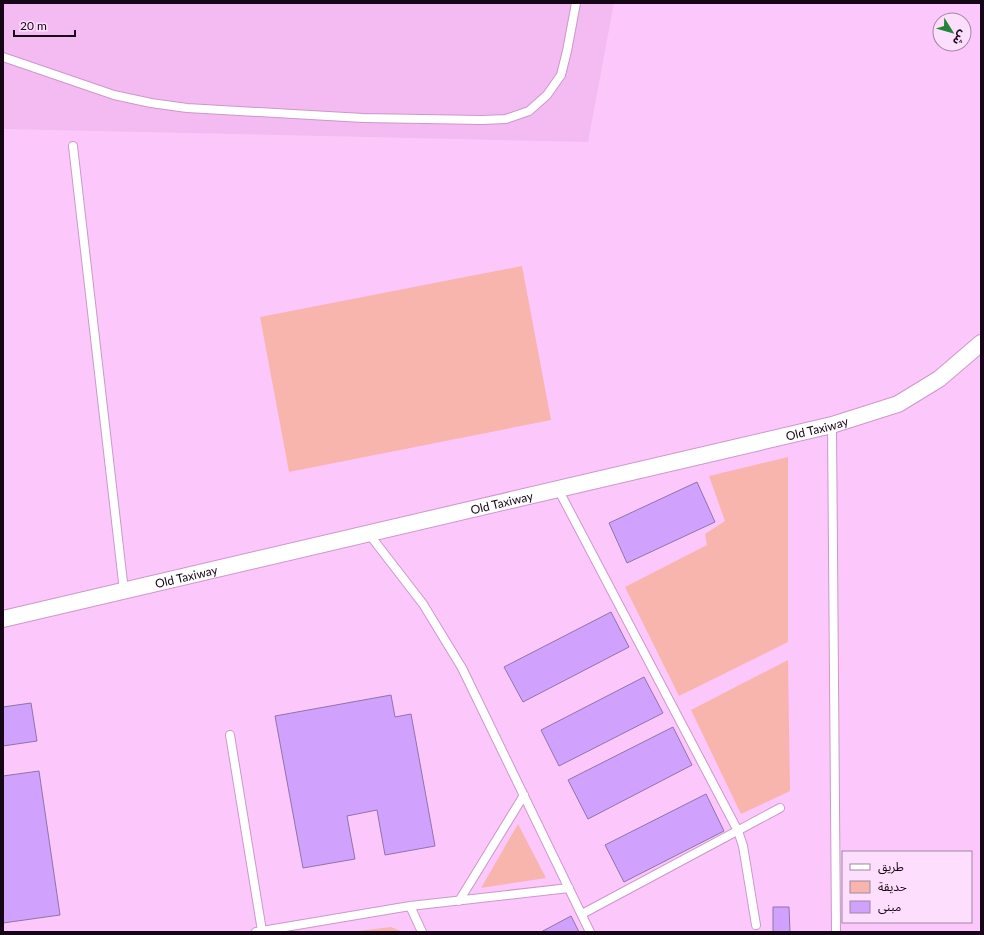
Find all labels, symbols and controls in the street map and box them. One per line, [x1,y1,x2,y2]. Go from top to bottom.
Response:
scale bar [14,12,75,38]
north arrow [932,12,972,52]
text: 20 m [20,18,47,33]
text: ش [950,28,970,48]
street label: Old Taxiway [784,413,851,443]
street label: Old Taxiway [469,488,535,517]
street label: Old Taxiway [153,561,220,591]
legend [842,851,972,923]
text: طريق [878,859,904,875]
text: حديقة [878,879,907,894]
text: مبنى [878,899,901,914]

